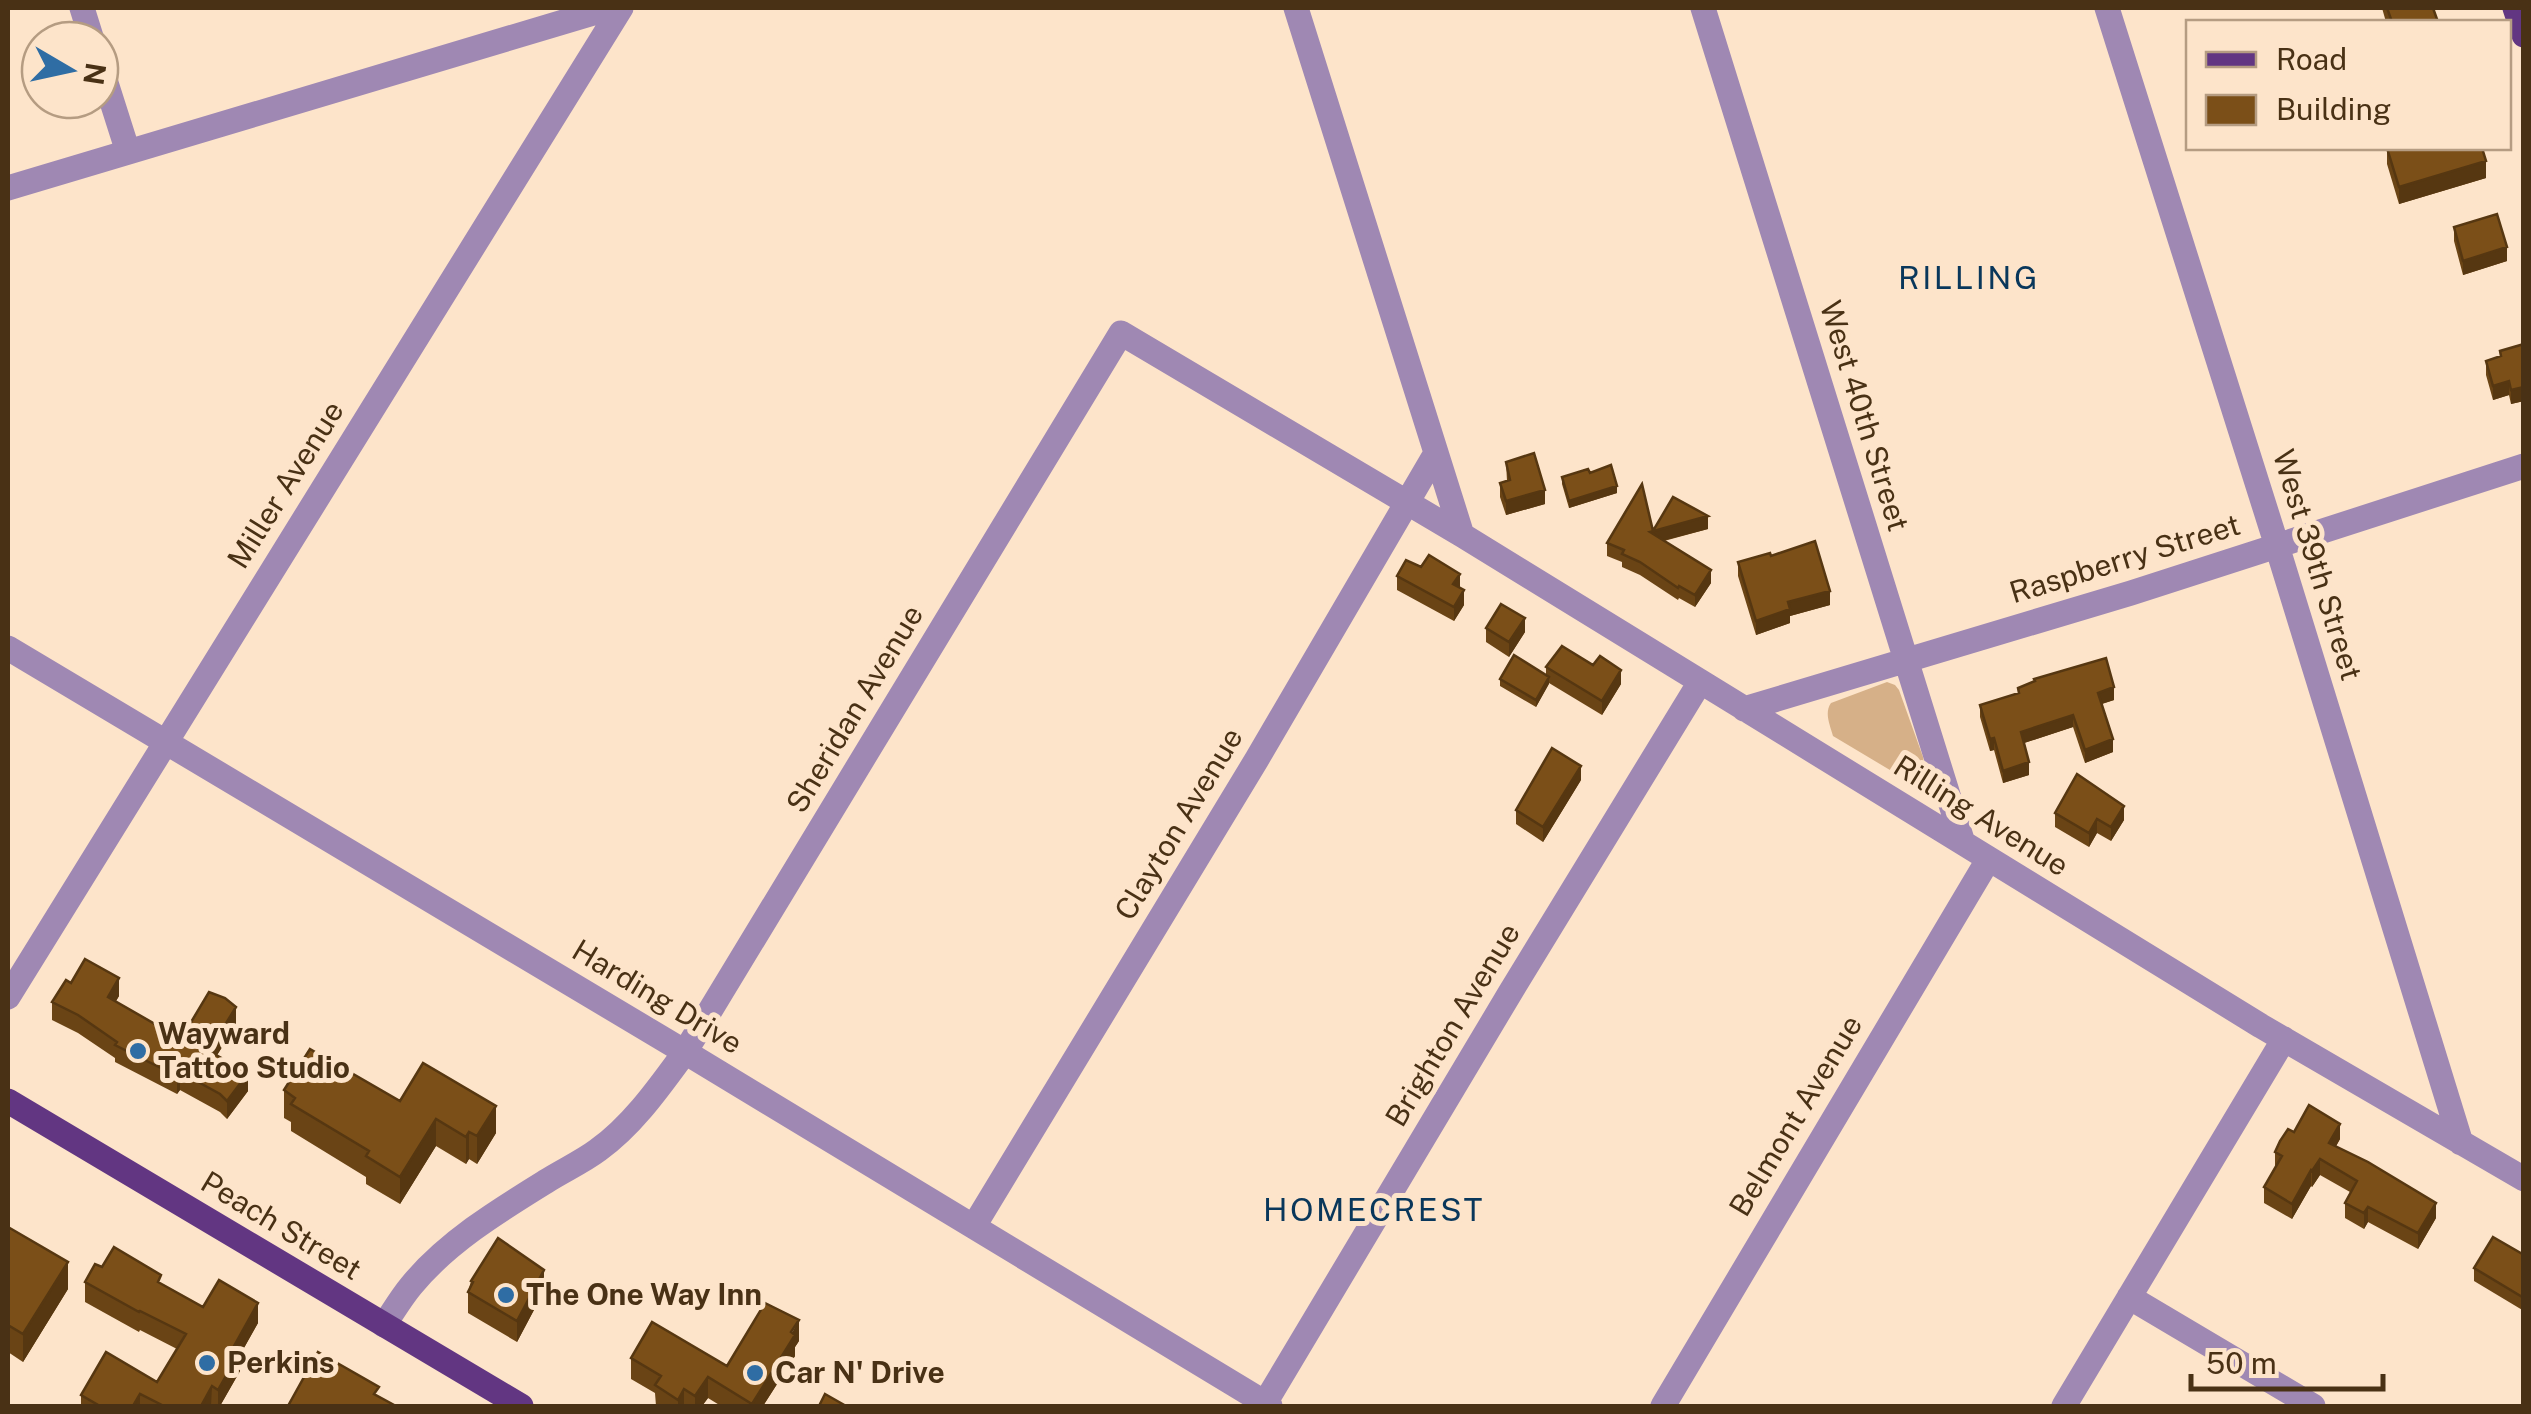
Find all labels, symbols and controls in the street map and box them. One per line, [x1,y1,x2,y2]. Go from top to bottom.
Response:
north arrow [20,20,120,120]
legend [2186,20,2511,150]
text: Road [2276,41,2347,77]
text: N [77,61,113,87]
text: Building [2276,91,2391,127]
district label: RILLING [1898,259,2040,296]
street label: West 40th Street [1813,296,1917,535]
street label: Miller Avenue [219,394,351,575]
street label: West 39th Street [2266,445,2370,684]
street label: Raspberry Street [2005,506,2244,610]
street label: Sheridan Avenue [778,598,930,819]
street label: Clayton Avenue [1107,721,1250,926]
street label: Rilling Avenue [1888,747,2076,883]
street label: Brighton Avenue [1377,916,1527,1133]
street label: Harding Drive [566,931,749,1061]
street label: Belmont Avenue [1721,1009,1869,1222]
place label: Wayward Tattoo Studio [158,1015,350,1085]
marker: Wayward Tattoo Studio [127,1040,149,1062]
street label: Peach Street [195,1163,368,1287]
district label: HOMECREST [1263,1191,1485,1228]
place label: The One Way Inn [526,1276,762,1312]
marker: The One Way Inn [495,1284,517,1306]
scale bar [2191,1329,2384,1391]
place label: Perkins [227,1344,335,1380]
text: 50 m [2206,1345,2277,1381]
marker: Perkins [196,1352,218,1374]
place label: Car N' Drive [775,1354,945,1390]
marker: Car N' Drive [744,1362,766,1384]

